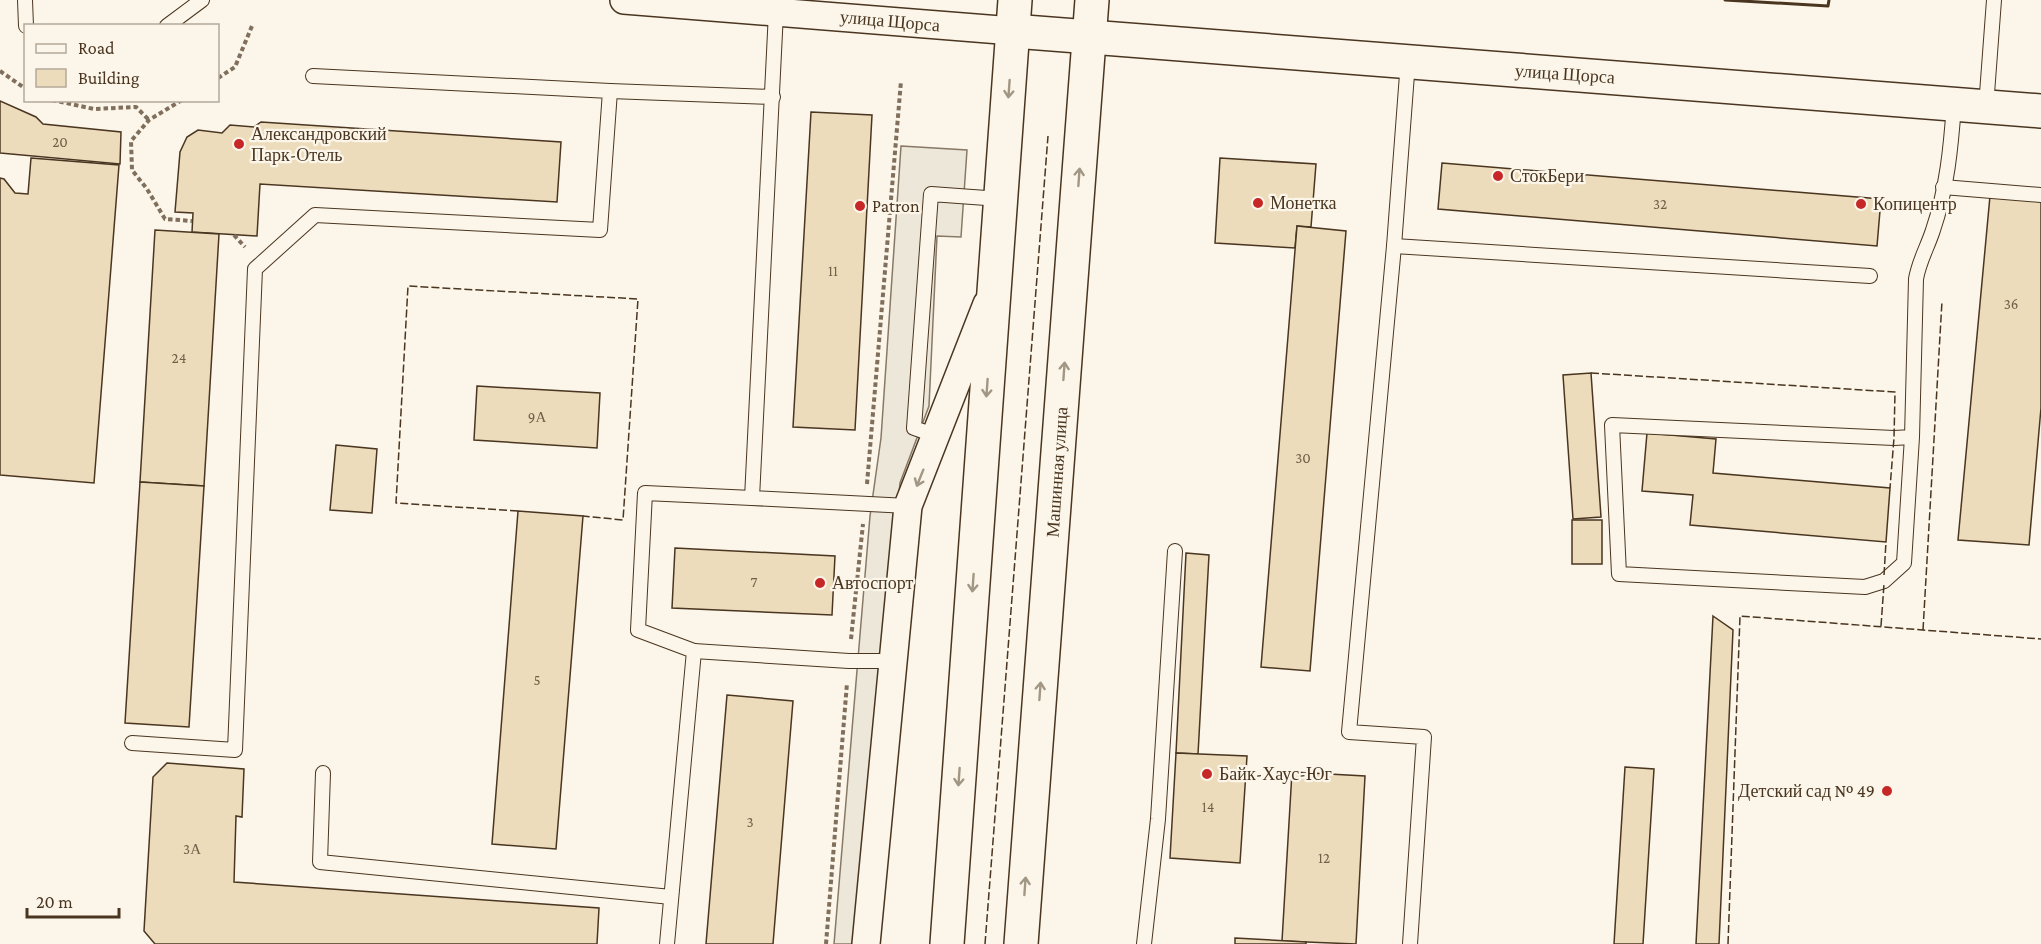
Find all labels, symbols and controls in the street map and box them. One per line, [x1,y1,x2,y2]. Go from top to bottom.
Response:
street label: улица Щорса [839,7,941,35]
legend [24,24,219,102]
text: Road [78,38,115,58]
street label: улица Щорса [1514,61,1616,87]
text: Building [78,68,140,88]
one-way arrow [1003,79,1014,99]
place label: Александровский Парк-Отель [251,124,387,165]
house number: 20 [52,134,68,150]
marker: Александровский Парк-Отель [232,137,246,151]
place label: СтокБери [1510,166,1584,186]
one-way arrow [1074,167,1085,187]
marker: СтокБери [1491,169,1505,183]
place label: Монетка [1270,193,1337,213]
place label: Копицентр [1873,194,1957,214]
place label: Patron [872,196,920,216]
marker: Монетка [1251,196,1265,210]
house number: 32 [1653,196,1667,212]
marker: Копицентр [1854,197,1868,211]
marker: Patron [853,199,867,213]
house number: 11 [828,263,838,279]
house number: 36 [2004,296,2018,312]
house number: 24 [172,350,186,366]
one-way arrow [1059,362,1070,382]
one-way arrow [981,378,992,398]
street label: Машинная улица [1042,406,1072,538]
house number: 9А [528,409,546,425]
house number: 30 [1295,450,1311,466]
one-way arrow [914,468,925,487]
one-way arrow [967,572,978,592]
place label: Автоспорт [832,573,914,593]
house number: 7 [751,574,758,590]
marker: Автоспорт [813,576,827,590]
house number: 5 [533,672,541,688]
one-way arrow [1035,682,1046,702]
place label: Байк-Хаус-Юг [1219,764,1332,784]
one-way arrow [953,767,964,787]
marker: Байк-Хаус-Юг [1200,767,1214,781]
place label: Детский сад № 49 [1738,781,1875,801]
marker: Детский сад № 49 [1880,784,1894,798]
house number: 14 [1202,799,1214,815]
house number: 3 [746,814,754,830]
house number: 3А [183,841,201,857]
house number: 12 [1318,850,1330,866]
one-way arrow [1020,876,1031,896]
scale bar [27,881,118,919]
text: 20 m [36,892,73,912]

